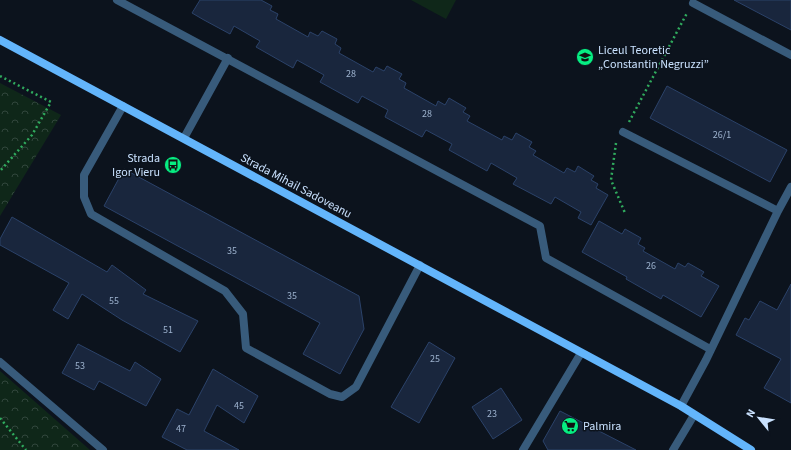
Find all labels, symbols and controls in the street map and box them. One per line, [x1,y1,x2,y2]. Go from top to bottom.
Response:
place label: Liceul Teoretic „Constantin Negruzzi” [598,42,709,73]
school or university icon: Liceul Teoretic „Constantin Negruzzi” [575,47,595,67]
house number: 28 [346,67,356,81]
house number: 28 [422,107,432,121]
house number: 26/1 [713,128,731,142]
street label: Strada Mihail Sadoveanu [237,149,355,223]
place label: Strada Igor Vieru [112,150,160,181]
bus stop icon: Strada Igor Vieru [163,155,183,175]
house number: 35 [227,244,237,258]
house number: 26 [646,259,656,273]
house number: 35 [287,289,297,303]
house number: 55 [109,294,119,308]
house number: 51 [163,323,173,337]
house number: 25 [430,352,440,366]
house number: 53 [75,359,85,373]
north arrow [739,398,779,438]
house number: 45 [234,399,244,413]
text: N [742,406,759,420]
house number: 23 [487,407,497,421]
supermarket icon: Palmira [560,416,580,436]
place label: Palmira [583,418,621,435]
house number: 47 [176,422,186,436]

